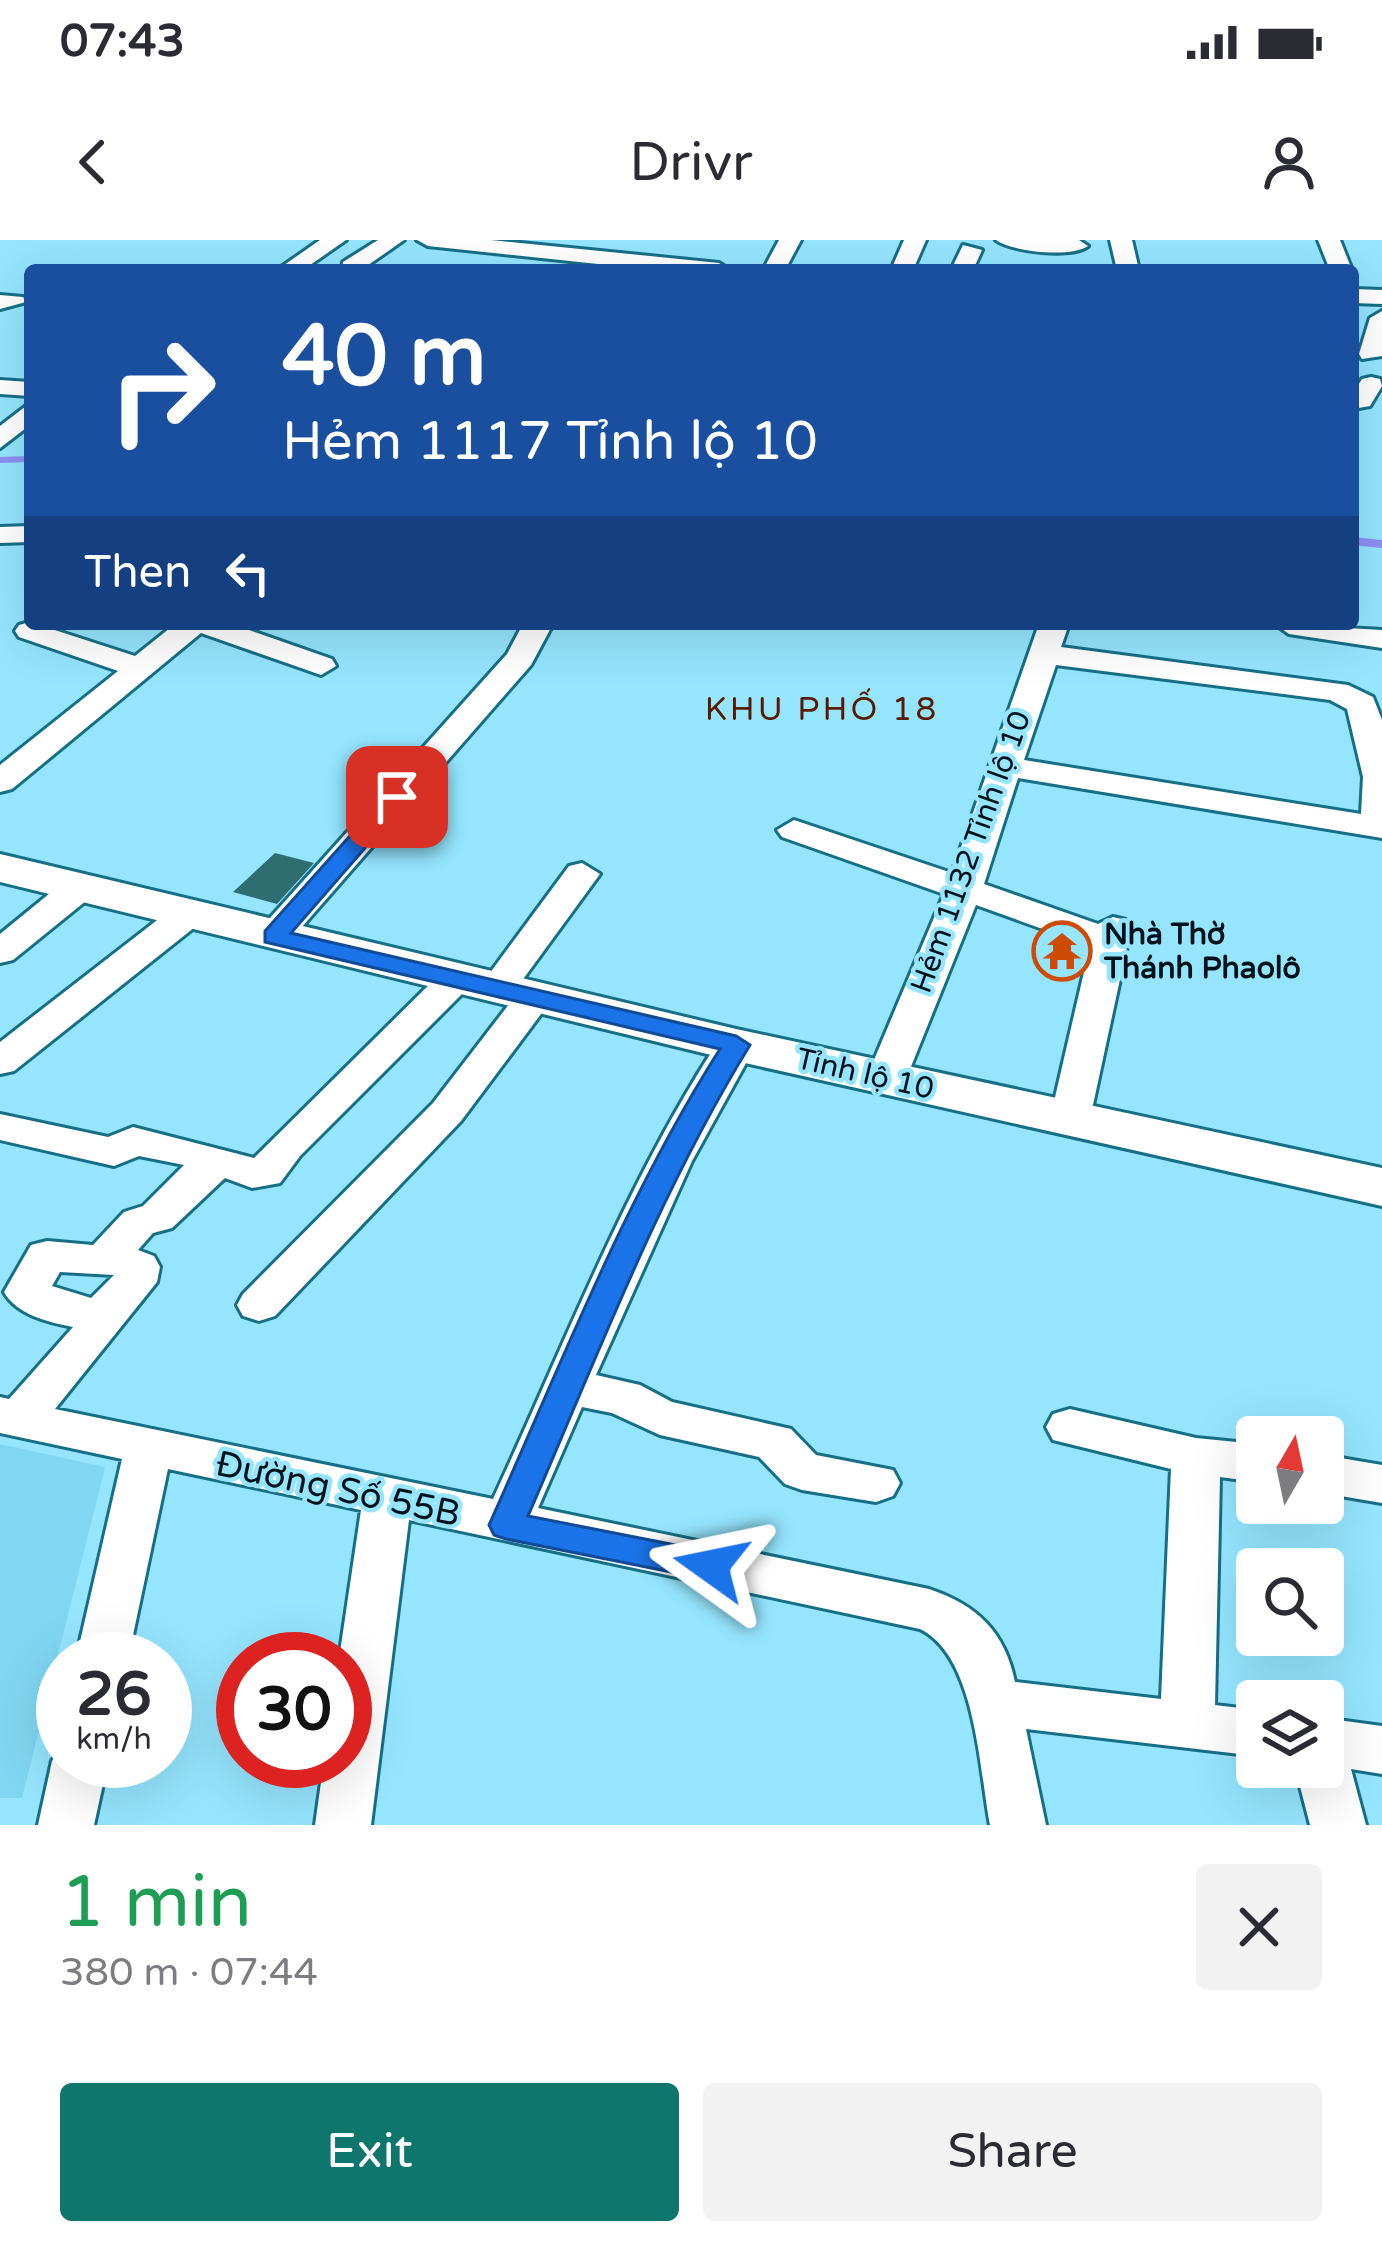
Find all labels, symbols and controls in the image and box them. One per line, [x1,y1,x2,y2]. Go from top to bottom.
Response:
text: 07:43 [60,15,185,69]
icon: back [60,129,126,195]
icon: person [1256,129,1322,195]
text: Drivr [629,130,753,195]
text: 40 m [282,307,486,408]
icon: right [84,312,240,468]
text: Hẻm 1117 Tỉnh lộ 10 [282,409,818,474]
icon: left [215,540,281,606]
text: Then [84,546,191,600]
district label: KHU PHỐ 18 [705,688,939,729]
street label: Hẻm 1132 Tỉnh lộ 10 [903,706,1039,998]
pin [346,746,448,848]
icon: arrive [364,764,430,830]
place label: Nhà Thờ Thánh Phaolô [1103,916,1301,987]
temple icon: Nhà Thờ Thánh Phaolô [1031,920,1093,982]
street label: Tỉnh lộ 10 [793,1040,937,1108]
north arrow [1236,1416,1344,1524]
map controls [1236,1416,1344,1788]
street label: Đường Số 55B [212,1442,464,1536]
position arrow [648,1503,774,1629]
button: search [1236,1548,1344,1656]
speed limit sign: 30 [216,1632,372,1788]
text: 26 [76,1659,152,1731]
button: layers [1236,1680,1344,1788]
text: km/h [76,1721,152,1758]
text: 1 min [60,1860,252,1947]
button: close [1196,1864,1322,1990]
text: 380 m · 07:44 [60,1949,318,1996]
button: Exit [60,2083,679,2221]
button: Share [703,2083,1322,2221]

